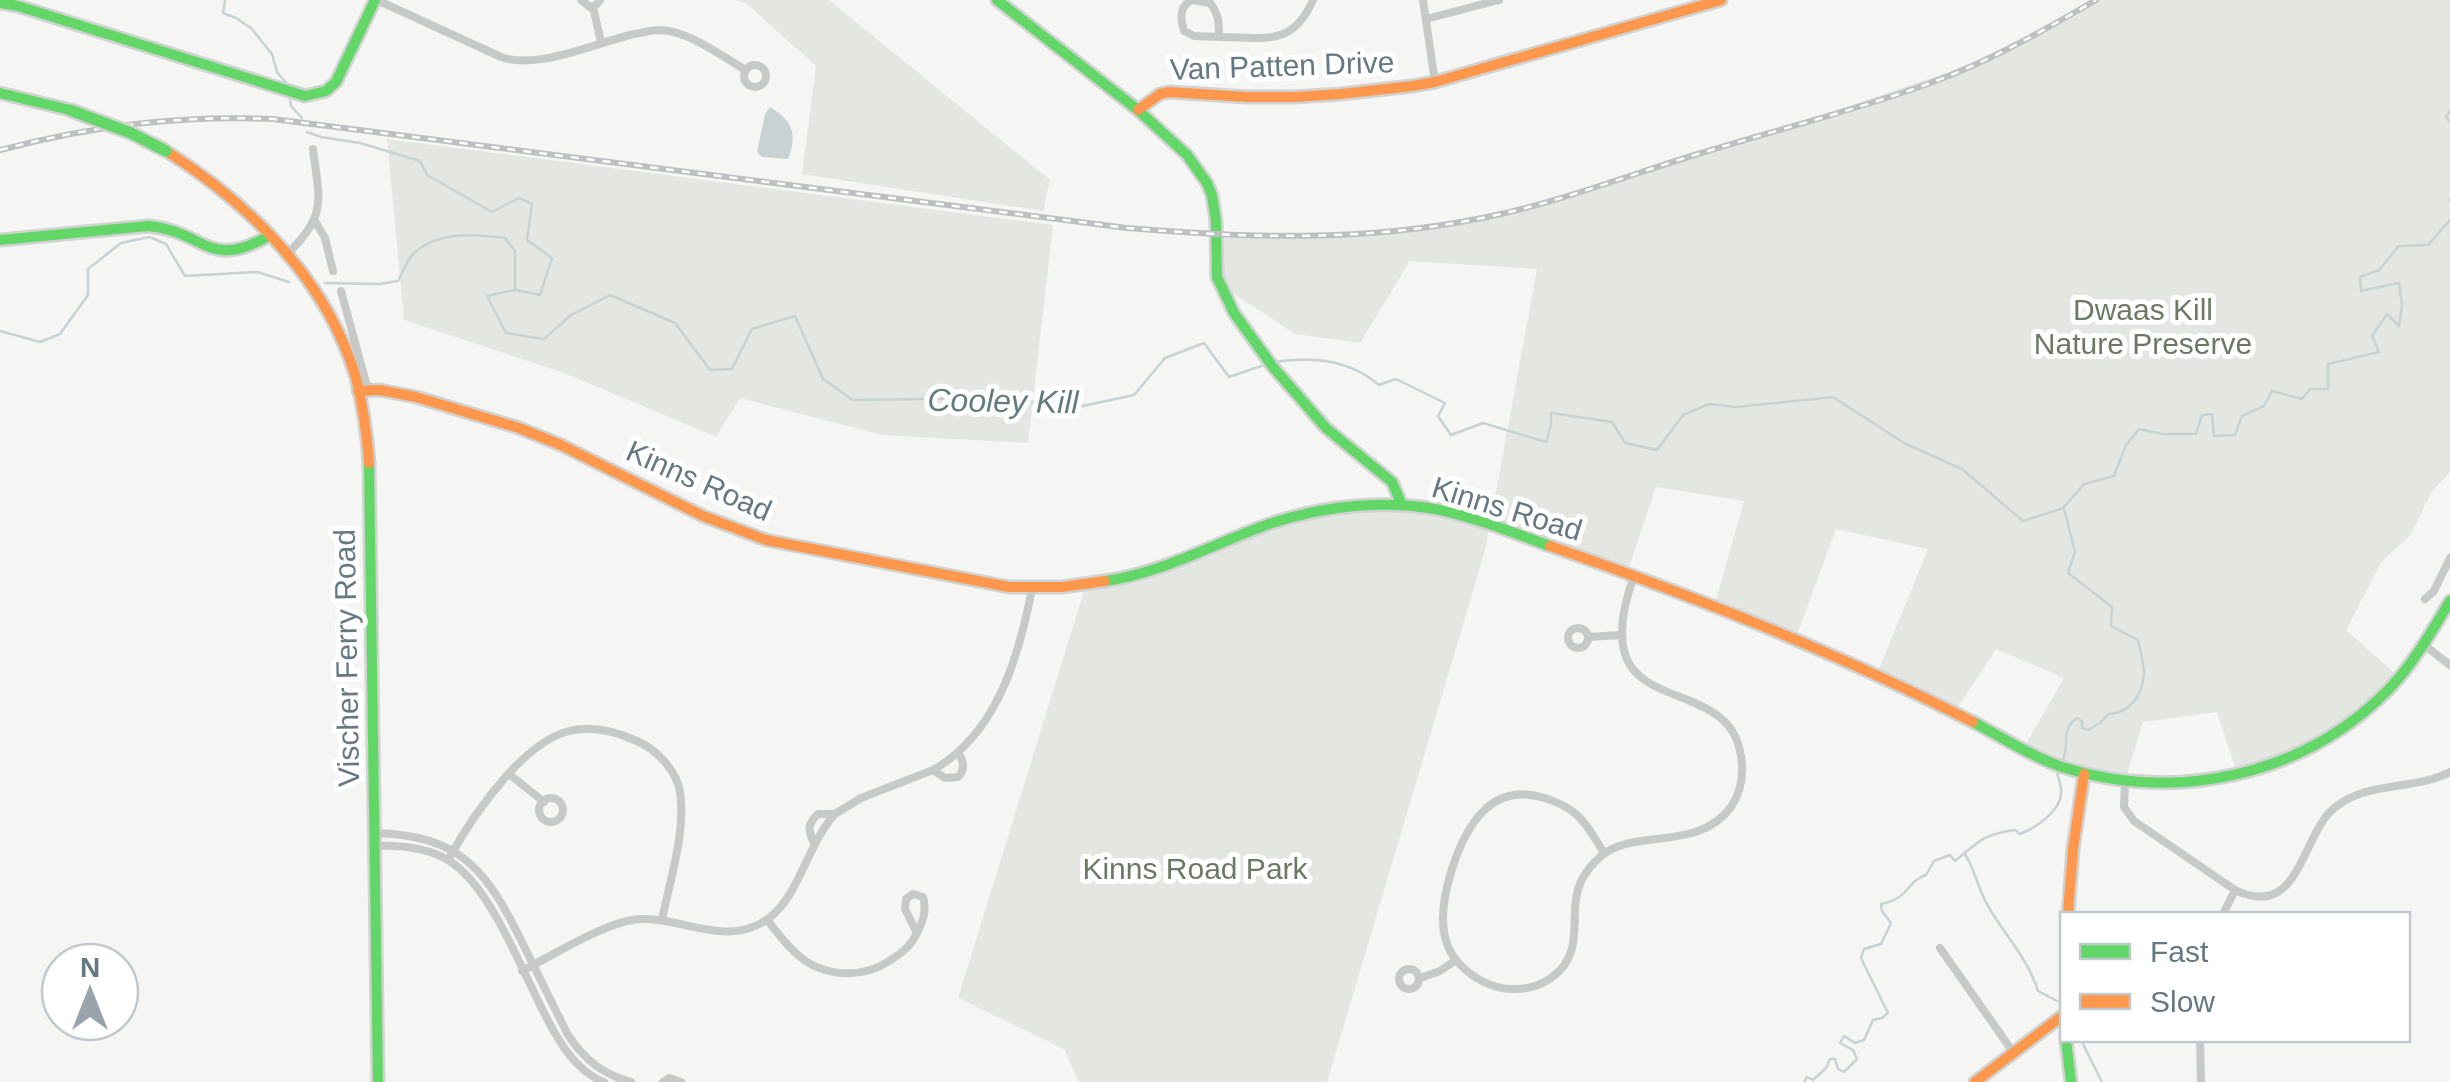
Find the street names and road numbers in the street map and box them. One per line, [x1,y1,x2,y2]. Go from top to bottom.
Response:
street label: Van Patten Drive [1169,45,1395,86]
street label: Kinns Road [622,434,777,527]
street label: Kinns Road [1428,470,1586,547]
street label: Vischer Ferry Road [328,529,365,787]

